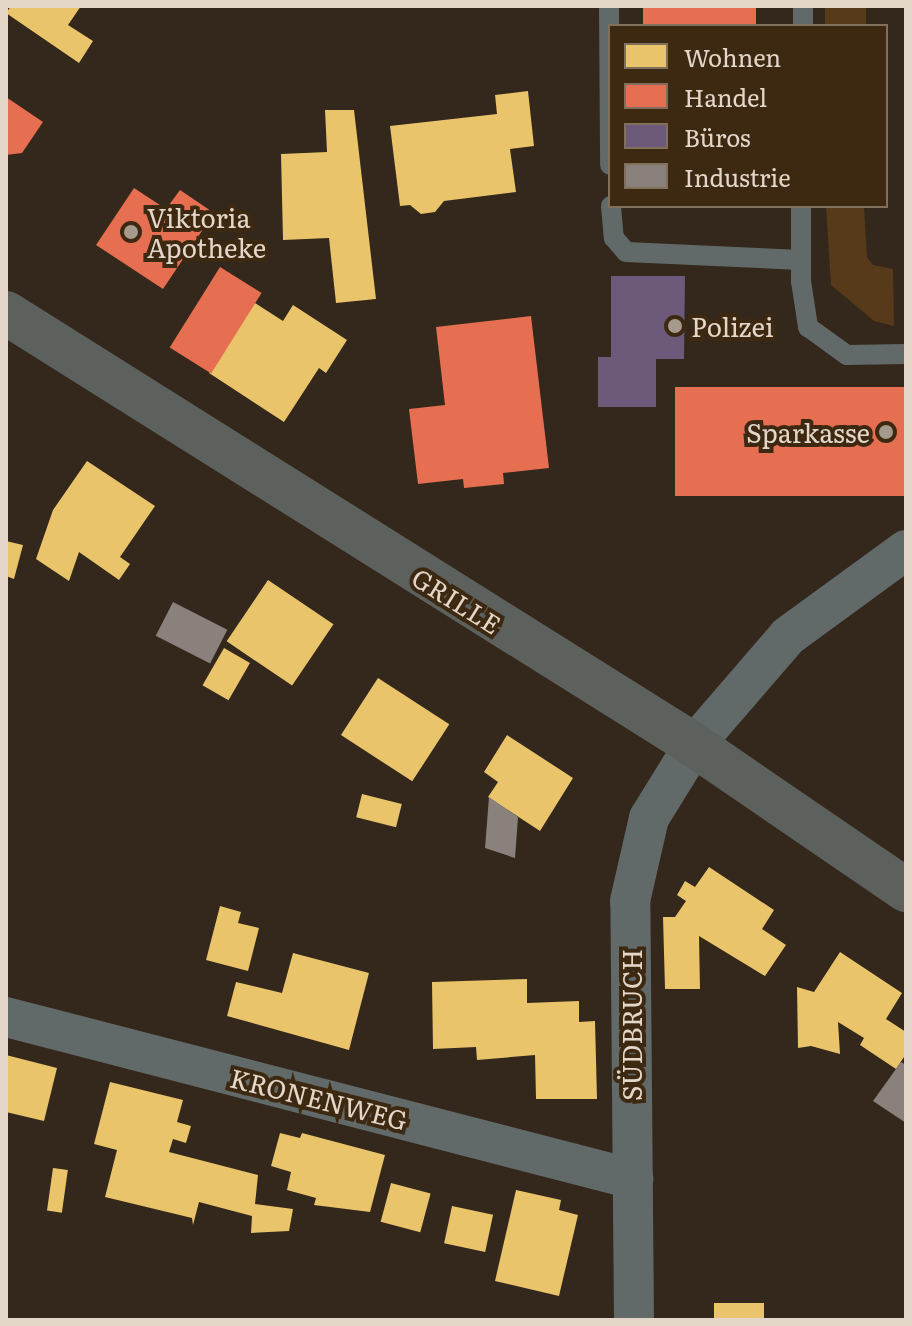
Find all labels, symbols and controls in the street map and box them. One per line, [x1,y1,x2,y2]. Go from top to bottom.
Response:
legend [608,24,888,208]
text: Wohnen [684,39,781,74]
text: Handel [684,79,767,114]
text: Büros [684,119,751,154]
text: Industrie [684,159,791,194]
place label: Viktoria Apotheke [147,201,266,262]
marker: Viktoria Apotheke [122,223,140,241]
place label: Polizei [691,310,774,342]
marker: Polizei [666,317,684,335]
place label: Sparkasse [746,416,870,448]
marker: Sparkasse [877,423,895,441]
street label: GRILLE [407,561,507,639]
street label: SÜDBRUCH [615,949,647,1101]
street label: KRONENWEG [227,1061,411,1135]

